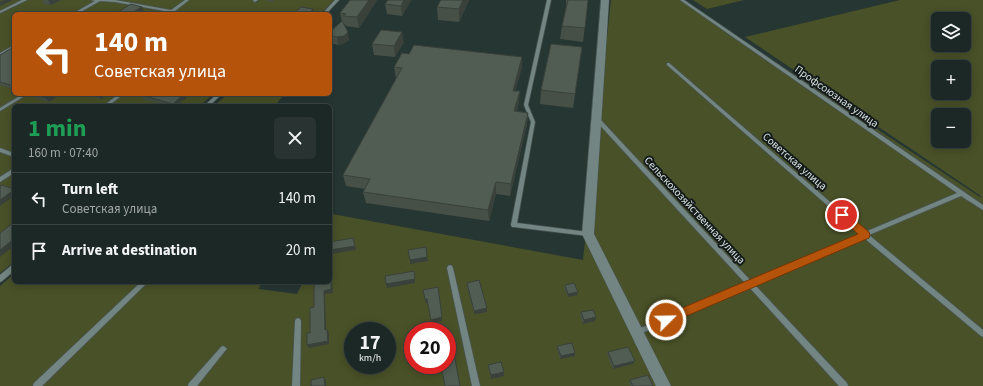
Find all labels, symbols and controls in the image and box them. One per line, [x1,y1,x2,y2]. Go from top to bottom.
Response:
map controls [931,12,971,148]
button: layers [931,12,971,52]
text: 140 m [94,22,168,62]
icon: left [28,28,80,80]
text: Советская улица [94,59,226,84]
button: + [931,60,971,100]
street label: Профсоюзная улица [792,62,882,131]
button: − [931,108,971,148]
text: 1 min [28,111,86,146]
button: close [274,117,316,159]
street label: Советская улица [759,129,830,194]
text: 160 m · 07:40 [28,144,98,162]
street label: Сельскохозяйственная улица [641,153,749,267]
text: Turn left [62,179,118,200]
icon: left [28,188,50,210]
text: 140 m [278,188,316,209]
pin [825,198,859,232]
text: Советская улица [62,200,157,218]
icon: arrive [831,204,853,226]
icon: arrive [28,240,50,262]
text: Arrive at destination [62,240,197,261]
text: 20 m [286,240,316,261]
position arrow [645,299,687,341]
speed limit sign: 20 [404,322,456,374]
text: 17 [359,329,381,357]
text: km/h [359,351,381,365]

